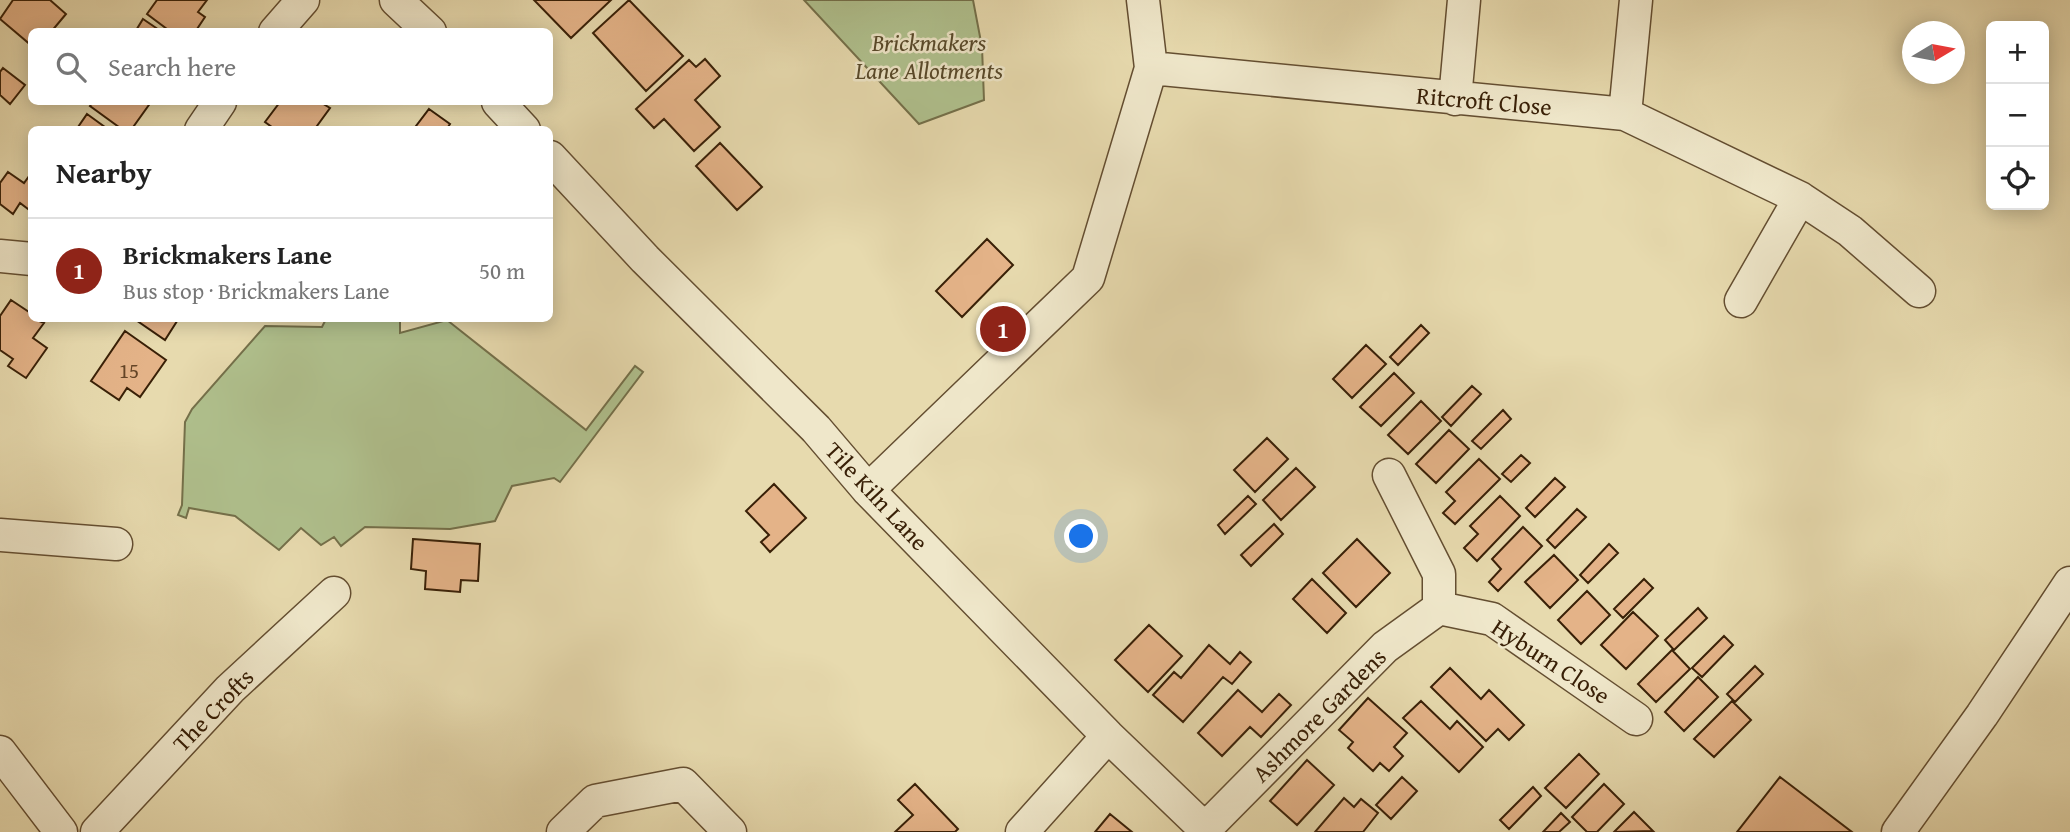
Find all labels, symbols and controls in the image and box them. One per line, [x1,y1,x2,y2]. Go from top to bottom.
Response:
north arrow [1902,21,1965,84]
map controls [1986,21,2049,210]
button: + [1986,21,2049,84]
park label: Brickmakers Lane Allotments [854,25,1003,88]
search box [28,28,553,105]
text: Search here [108,47,236,86]
icon: search [52,48,90,86]
street label: Ritcroft Close [1415,78,1553,124]
button: − [1986,84,2049,147]
button: locate [1986,147,2049,210]
text: Nearby [56,150,152,194]
text: Brickmakers Lane [123,235,332,274]
text: 1 [73,254,85,287]
text: 50 m [479,254,525,287]
text: Bus stop · Brickmakers Lane [123,274,390,307]
pin: 1 [980,303,1026,355]
house number: 15 [119,355,139,386]
street label: Tile Kiln Lane [817,434,937,558]
your location [1064,519,1098,553]
street label: Hyburn Close [1485,610,1617,712]
street label: Ashmore Gardens [1244,640,1394,790]
street label: The Crofts [164,660,262,760]

